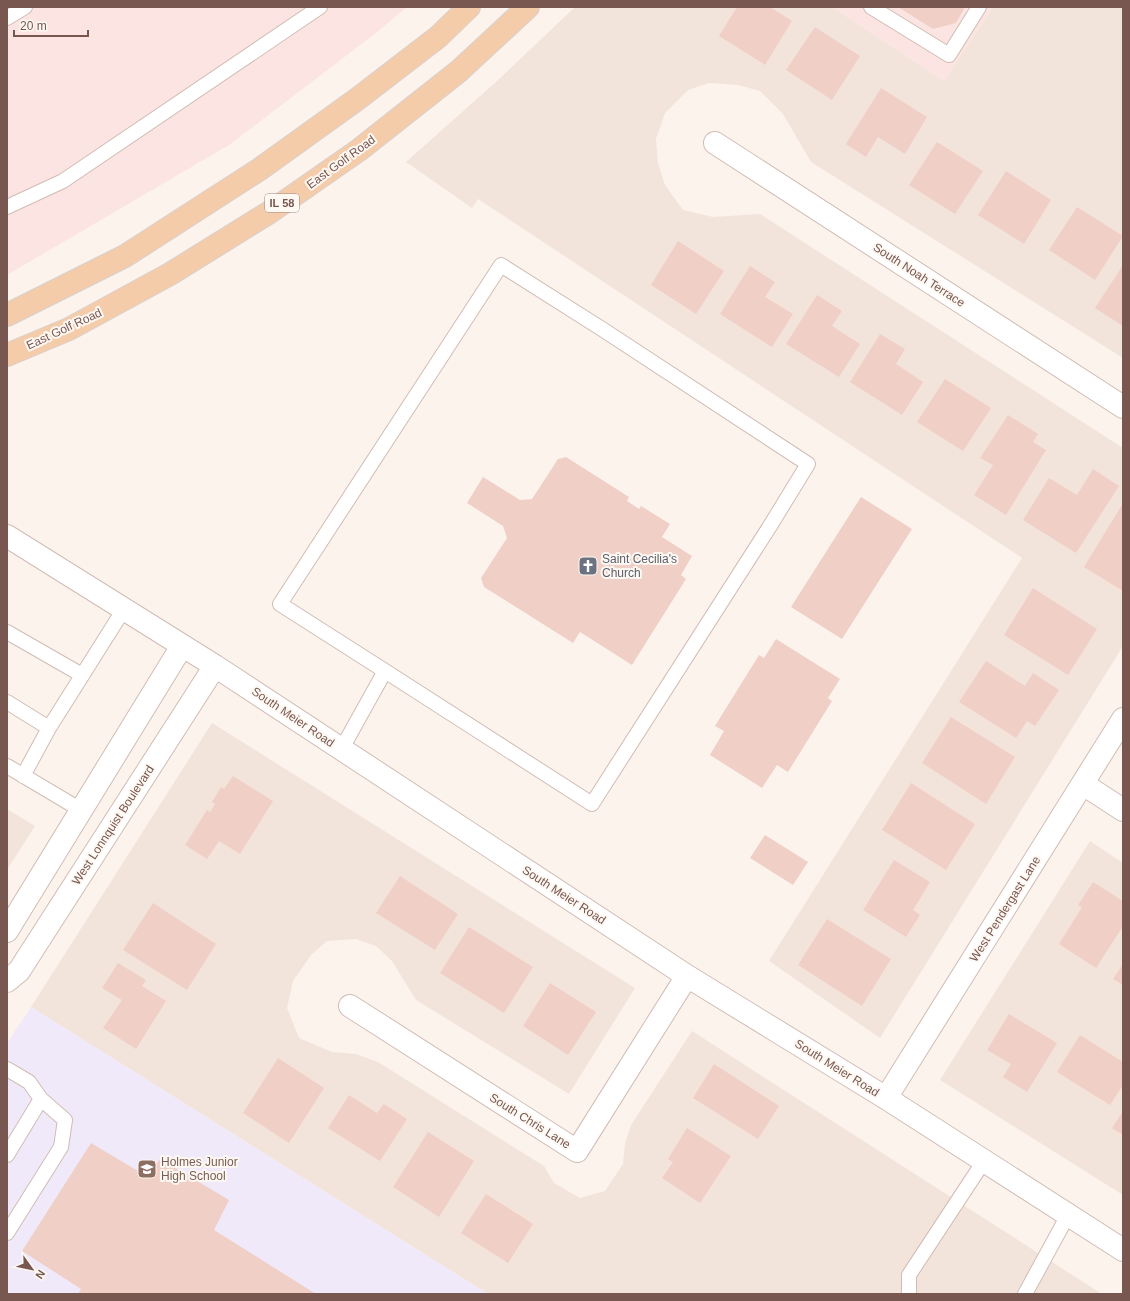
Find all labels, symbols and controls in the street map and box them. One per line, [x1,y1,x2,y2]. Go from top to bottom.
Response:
scale bar [14,12,88,38]
text: 20 m [20,19,47,33]
street label: East Golf Road [304,132,378,192]
road number: IL 58 [265,194,299,212]
street label: South Noah Terrace [871,240,968,310]
street label: East Golf Road [24,305,104,353]
place label: Saint Cecilia's Church [602,552,677,580]
church icon: Saint Cecilia's Church [577,555,599,577]
street label: South Meier Road [249,684,337,750]
street label: West Lonnquist Boulevard [69,763,157,887]
street label: West Pendergast Lane [967,853,1043,964]
street label: South Meier Road [520,863,608,927]
street label: South Meier Road [792,1036,882,1100]
street label: South Chris Lane [487,1090,573,1152]
place label: Holmes Junior High School [161,1155,238,1183]
school or university icon: Holmes Junior High School [136,1158,158,1180]
north arrow [12,1249,52,1289]
text: N [33,1268,48,1281]

